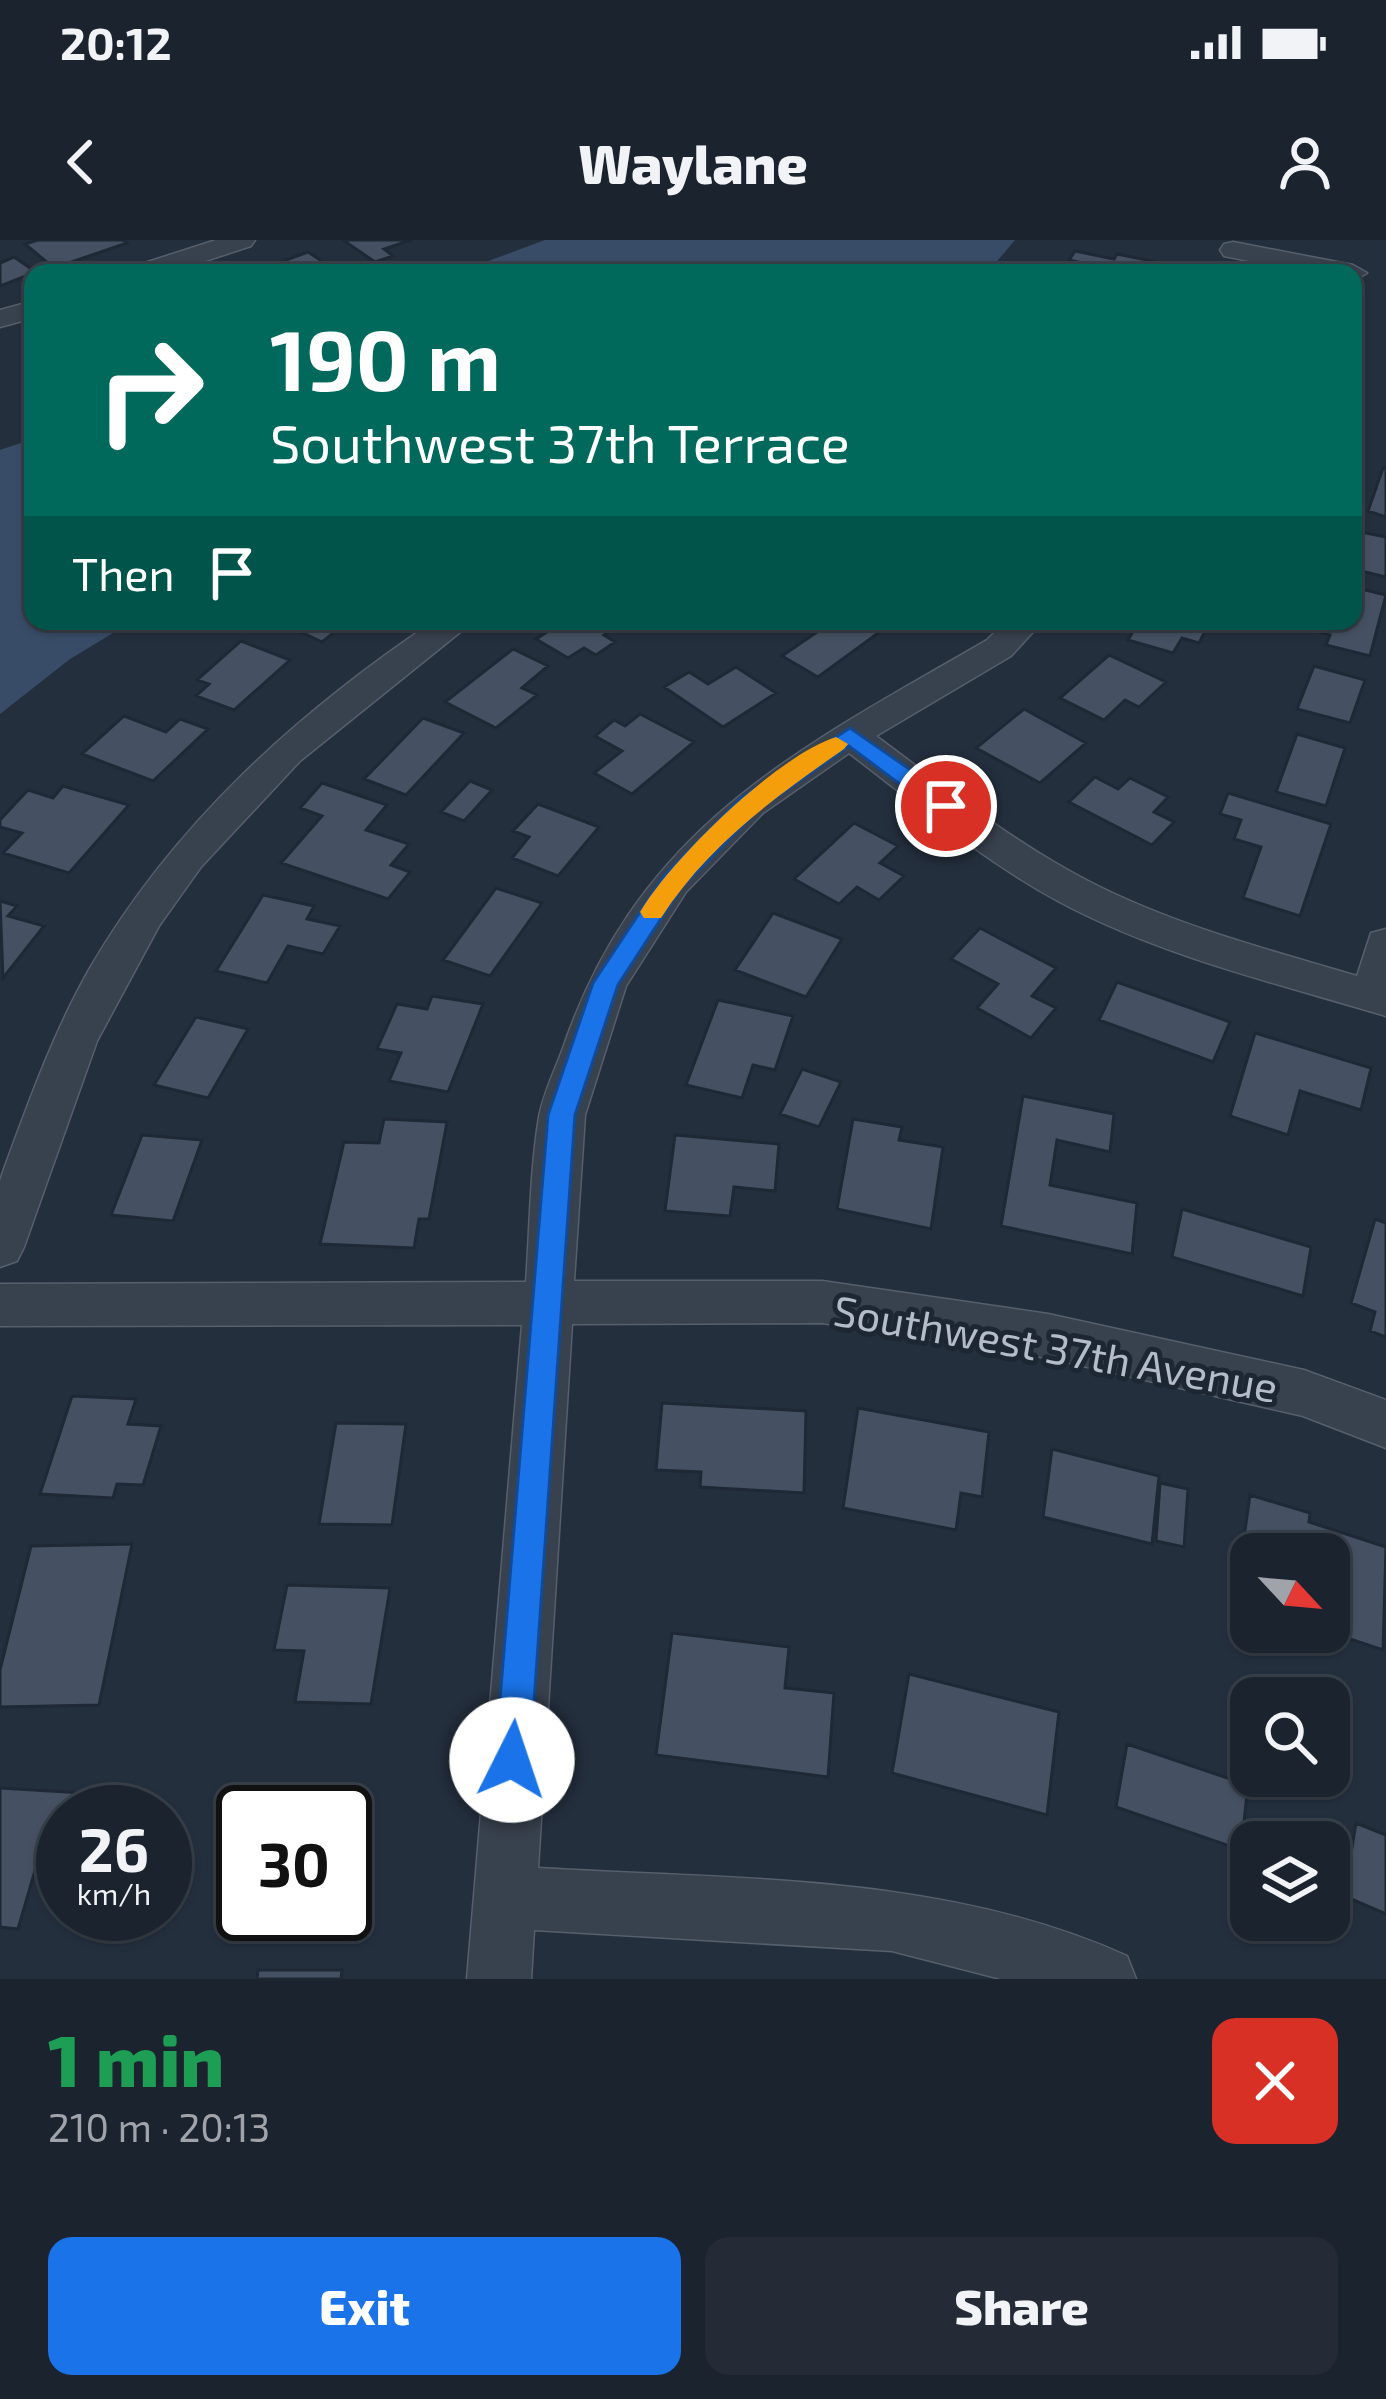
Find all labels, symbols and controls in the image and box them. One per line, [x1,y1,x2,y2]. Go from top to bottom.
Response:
text: 20:12 [60,15,172,69]
icon: back [48,129,114,195]
icon: person [1272,129,1338,195]
text: Waylane [578,130,808,195]
text: 190 m [270,307,501,408]
icon: right [72,312,228,468]
text: Southwest 37th Terrace [270,409,850,474]
icon: arrive [199,540,265,606]
text: Then [72,546,175,600]
pin [895,755,997,857]
icon: arrive [913,773,979,839]
street label: Southwest 37th Avenue [830,1283,1282,1411]
north arrow [1230,1533,1350,1653]
map controls [1230,1533,1350,1941]
button: search [1230,1677,1350,1797]
position arrow [449,1697,575,1823]
speed limit sign: 30 [216,1785,372,1941]
text: 26 [79,1812,149,1884]
button: layers [1230,1821,1350,1941]
text: km/h [77,1875,151,1911]
text: 1 min [48,2015,224,2101]
button: close [1212,2018,1338,2144]
text: 210 m · 20:13 [48,2103,270,2150]
button: Exit [48,2237,681,2375]
button: Share [705,2237,1338,2375]

